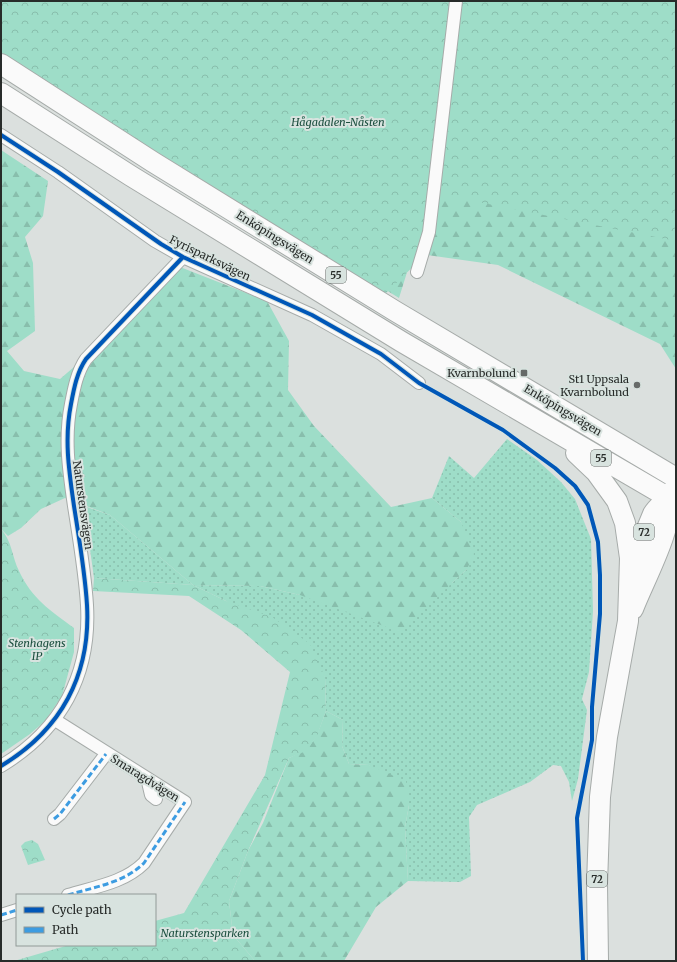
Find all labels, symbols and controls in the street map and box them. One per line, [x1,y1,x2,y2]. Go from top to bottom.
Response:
park label: Hågadalen-Nåsten [290,115,385,129]
street label: Enköpingsvägen [234,208,317,267]
street label: Fyrisparksvägen [167,232,253,284]
road number: 55 [326,267,346,283]
place label: Kvarnbolund [447,366,516,380]
marker: Kvarnbolund [519,368,529,378]
place label: St1 Uppsala Kvarnbolund [560,372,629,399]
marker: St1 Uppsala Kvarnbolund [632,380,642,390]
street label: Enköpingsvägen [521,381,605,439]
road number: 55 [591,450,611,466]
street label: Naturstensvägen [70,460,96,551]
road number: 72 [634,524,654,540]
park label: Stenhagens IP [8,636,66,663]
street label: Smaragdvägen [108,751,183,805]
road number: 72 [587,871,607,887]
legend [16,894,156,946]
text: Cycle path [52,902,112,917]
text: Path [52,922,78,937]
park label: Naturstensparken [161,926,250,940]

